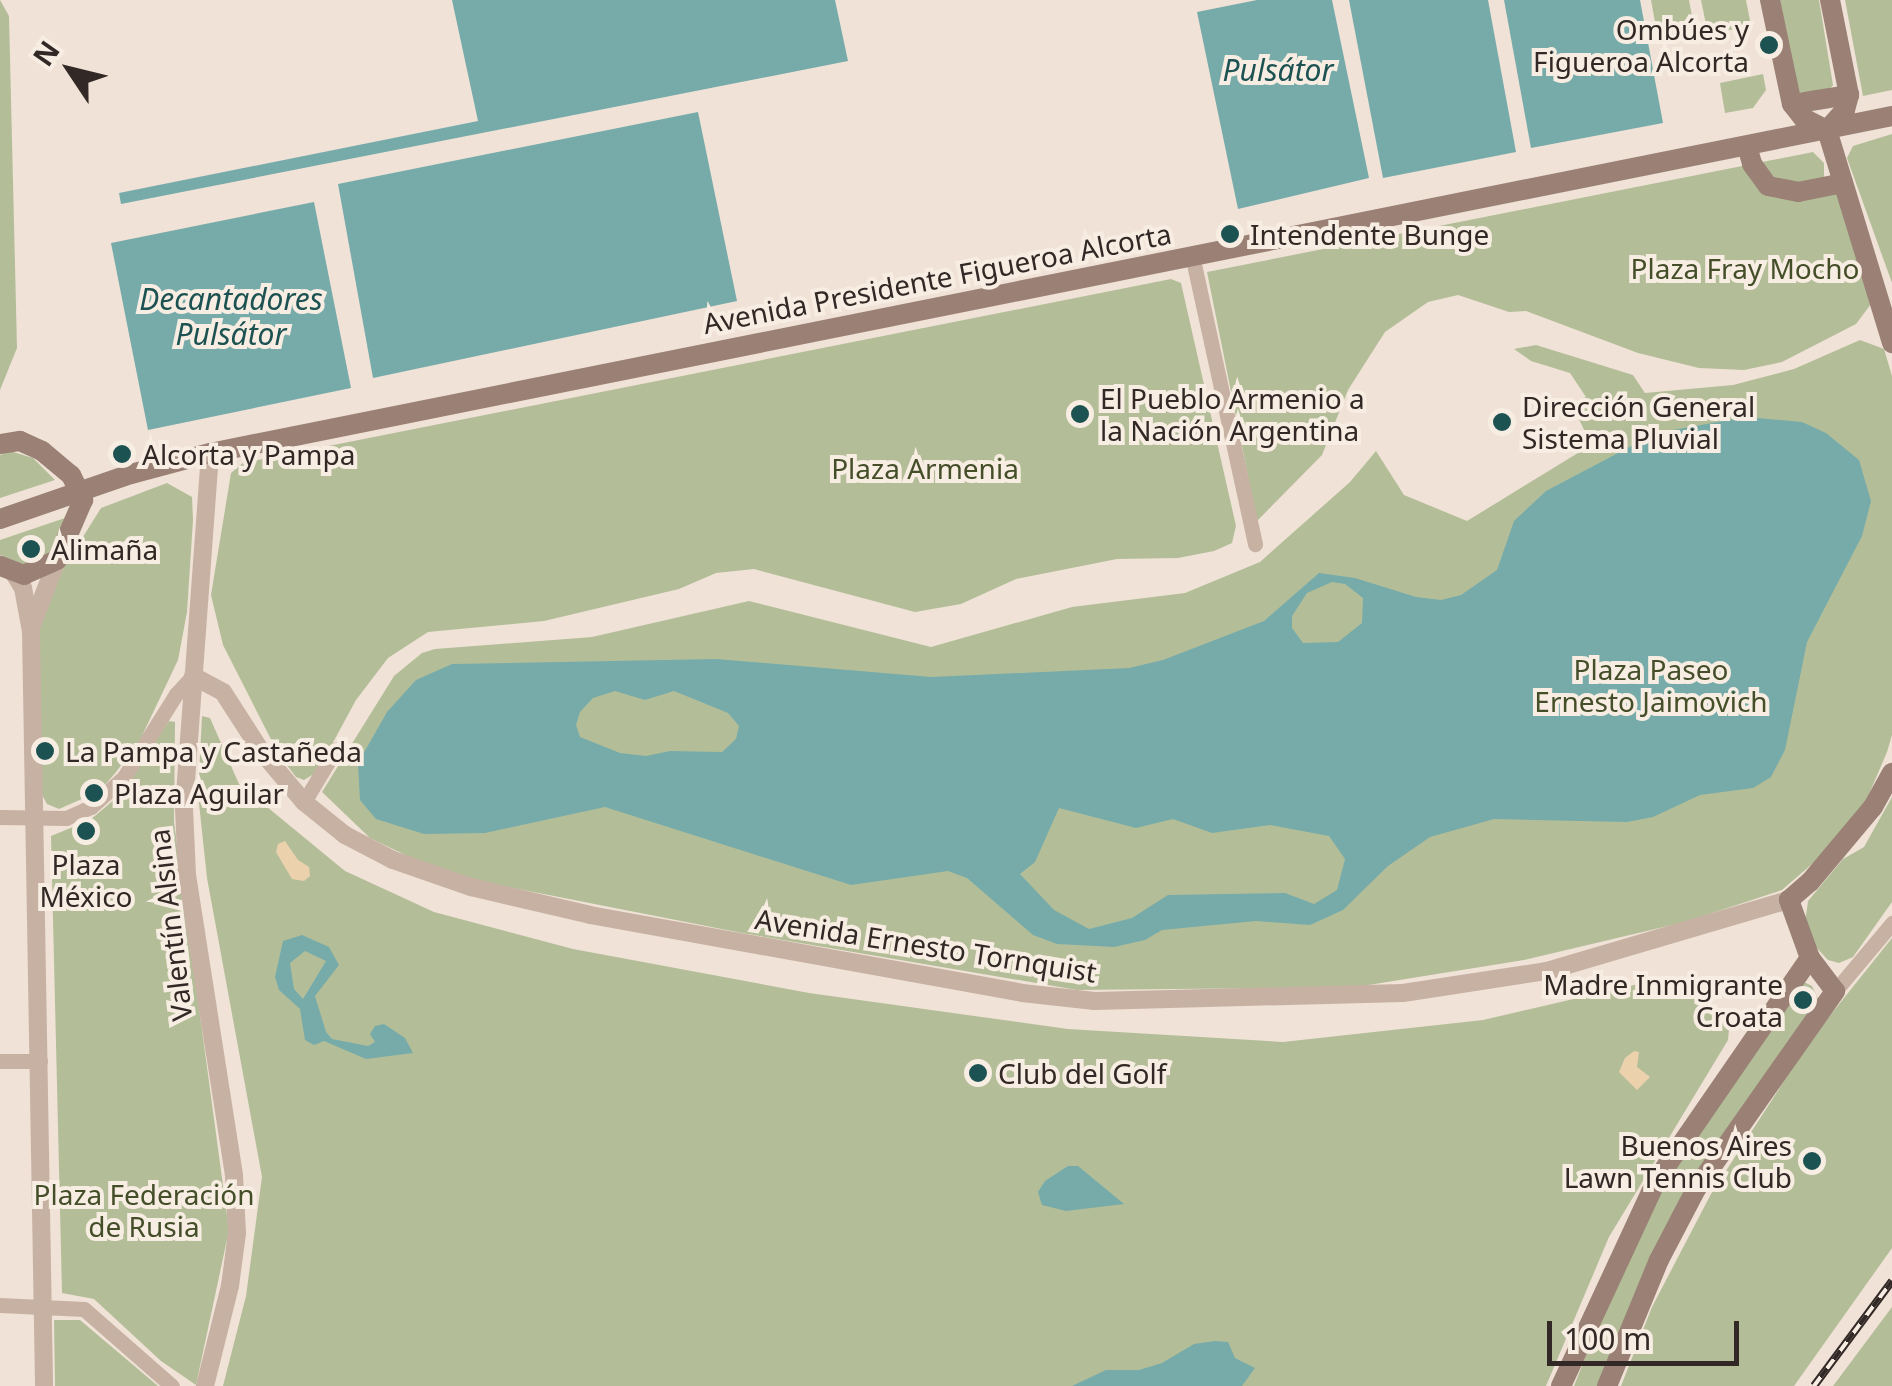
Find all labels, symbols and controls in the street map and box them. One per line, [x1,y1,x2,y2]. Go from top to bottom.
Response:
place label: Ombúes y Figueroa Alcorta [1533,12,1749,78]
north arrow [20,20,120,120]
text: N [23,33,68,73]
marker: Ombúes y Figueroa Alcorta [1758,34,1780,56]
water label: Pulsátor [1223,52,1333,88]
street label: Avenida Presidente Figueroa Alcorta [700,216,1174,340]
place label: Intendente Bunge [1250,217,1489,251]
marker: Intendente Bunge [1219,223,1241,245]
park label: Plaza Fray Mocho [1631,251,1859,285]
water label: Decantadores Pulsátor [139,281,323,352]
place label: El Pueblo Armenio a la Nación Argentina [1100,381,1365,447]
place label: Dirección General Sistema Pluvial [1522,389,1755,455]
marker: El Pueblo Armenio a la Nación Argentina [1069,403,1091,425]
marker: Dirección General Sistema Pluvial [1491,411,1513,433]
place label: Alcorta y Pampa [142,437,355,471]
marker: Alcorta y Pampa [111,443,133,465]
park label: Plaza Armenia [831,451,1019,485]
place label: Alimaña [51,532,158,566]
marker: Alimaña [20,538,42,560]
park label: Plaza Paseo Ernesto Jaimovich [1534,652,1768,718]
place label: La Pampa y Castañeda [65,734,362,768]
marker: La Pampa y Castañeda [34,740,56,762]
place label: Plaza Aguilar [114,776,284,810]
marker: Plaza Aguilar [83,782,105,804]
marker: Plaza México [75,820,97,842]
street label: Valentín Alsina [142,827,198,1023]
place label: Plaza México [39,847,133,913]
street label: Avenida Ernesto Tornquist [753,901,1099,989]
place label: Madre Inmigrante Croata [1543,967,1783,1033]
marker: Madre Inmigrante Croata [1792,989,1814,1011]
place label: Club del Golf [998,1056,1166,1090]
marker: Club del Golf [967,1062,989,1084]
place label: Buenos Aires Lawn Tennis Club [1564,1128,1792,1194]
marker: Buenos Aires Lawn Tennis Club [1801,1150,1823,1172]
park label: Plaza Federación de Rusia [34,1177,254,1243]
scale bar [1552,1301,1744,1363]
text: 100 m [1564,1318,1651,1359]

